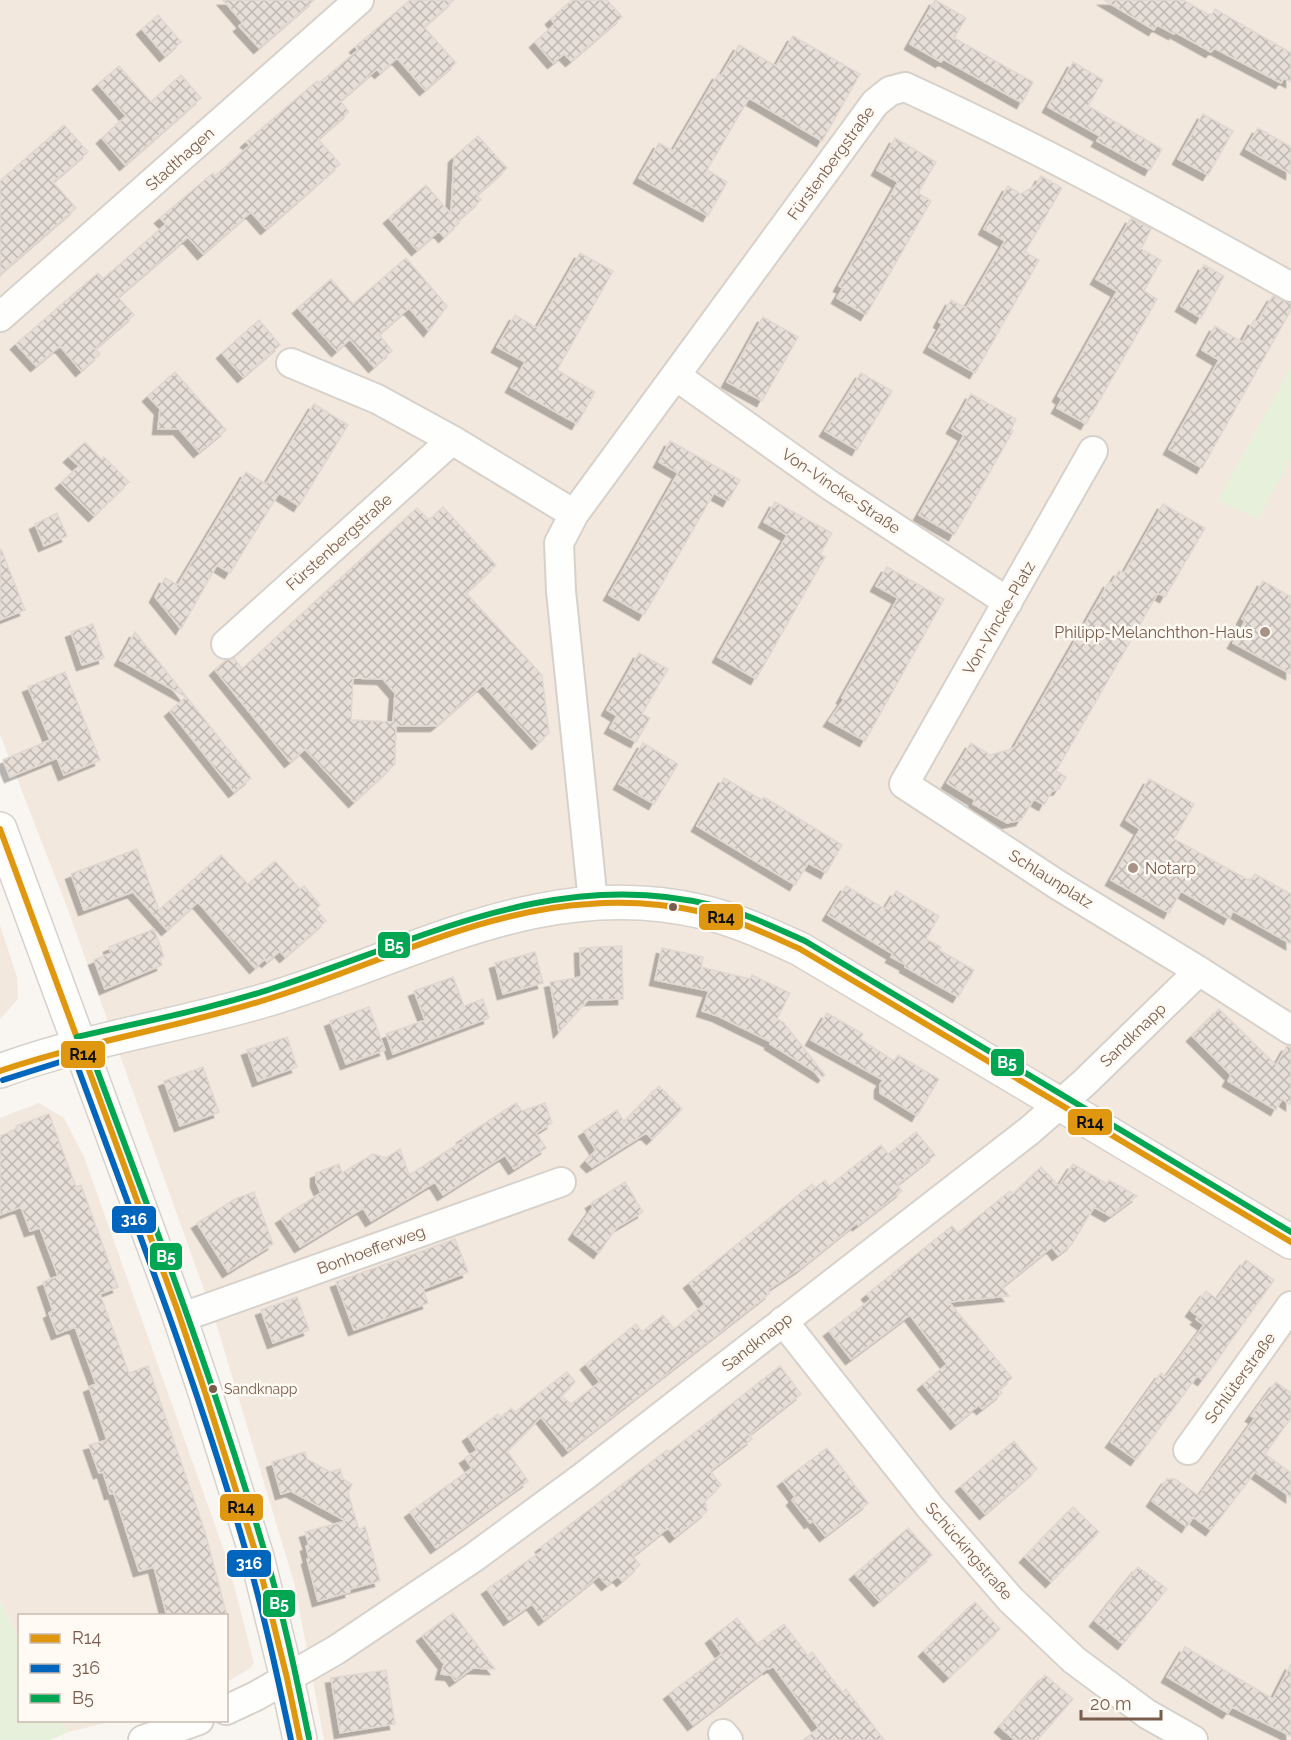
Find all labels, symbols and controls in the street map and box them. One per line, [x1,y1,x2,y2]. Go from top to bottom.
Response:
street label: Fürstenbergstraße [783,102,879,224]
street label: Stadthagen [142,123,218,195]
street label: Von-Vincke-Straße [778,444,904,538]
street label: Fürstenbergstraße [282,489,396,595]
street label: Von-Vincke-Platz [959,558,1039,678]
place label: Philipp-Melanchthon-Haus [1054,623,1253,642]
marker: Philipp-Melanchthon-Haus [1258,625,1272,639]
street label: Schlaunplatz [1005,846,1097,913]
place label: Notarp [1145,859,1196,878]
marker: Notarp [1126,861,1140,875]
unlabelled marker [667,901,679,913]
line badge: R14 [698,903,744,931]
text: R14 [707,908,735,927]
line badge: B5 [377,931,411,959]
text: B5 [384,936,404,955]
street label: Sandknapp [1096,999,1170,1071]
line badge: R14 [60,1040,106,1069]
text: R14 [69,1045,97,1064]
line badge: B5 [990,1048,1025,1077]
text: B5 [997,1053,1017,1072]
line badge: R14 [1067,1108,1113,1136]
text: R14 [1076,1113,1104,1132]
line badge: 316 [111,1205,157,1234]
text: 316 [121,1210,148,1229]
street label: Bonhoefferweg [314,1222,428,1278]
line badge: B5 [149,1242,183,1271]
text: B5 [156,1247,176,1266]
street label: Sandknapp [718,1309,796,1375]
street label: Schlüterstraße [1201,1329,1279,1427]
place label: Sandknapp [224,1381,298,1397]
marker: Sandknapp [207,1383,219,1395]
line badge: R14 [219,1493,264,1522]
text: R14 [227,1498,255,1517]
street label: Schückingstraße [922,1498,1016,1604]
line badge: 316 [226,1549,272,1578]
text: 316 [236,1554,263,1573]
line badge: B5 [262,1589,296,1618]
text: B5 [269,1594,289,1613]
legend [18,1614,228,1722]
text: R14 [72,1627,101,1648]
text: 316 [72,1657,100,1678]
scale bar [1081,1683,1160,1721]
text: B5 [72,1687,94,1708]
text: 20 m [1090,1693,1132,1714]

